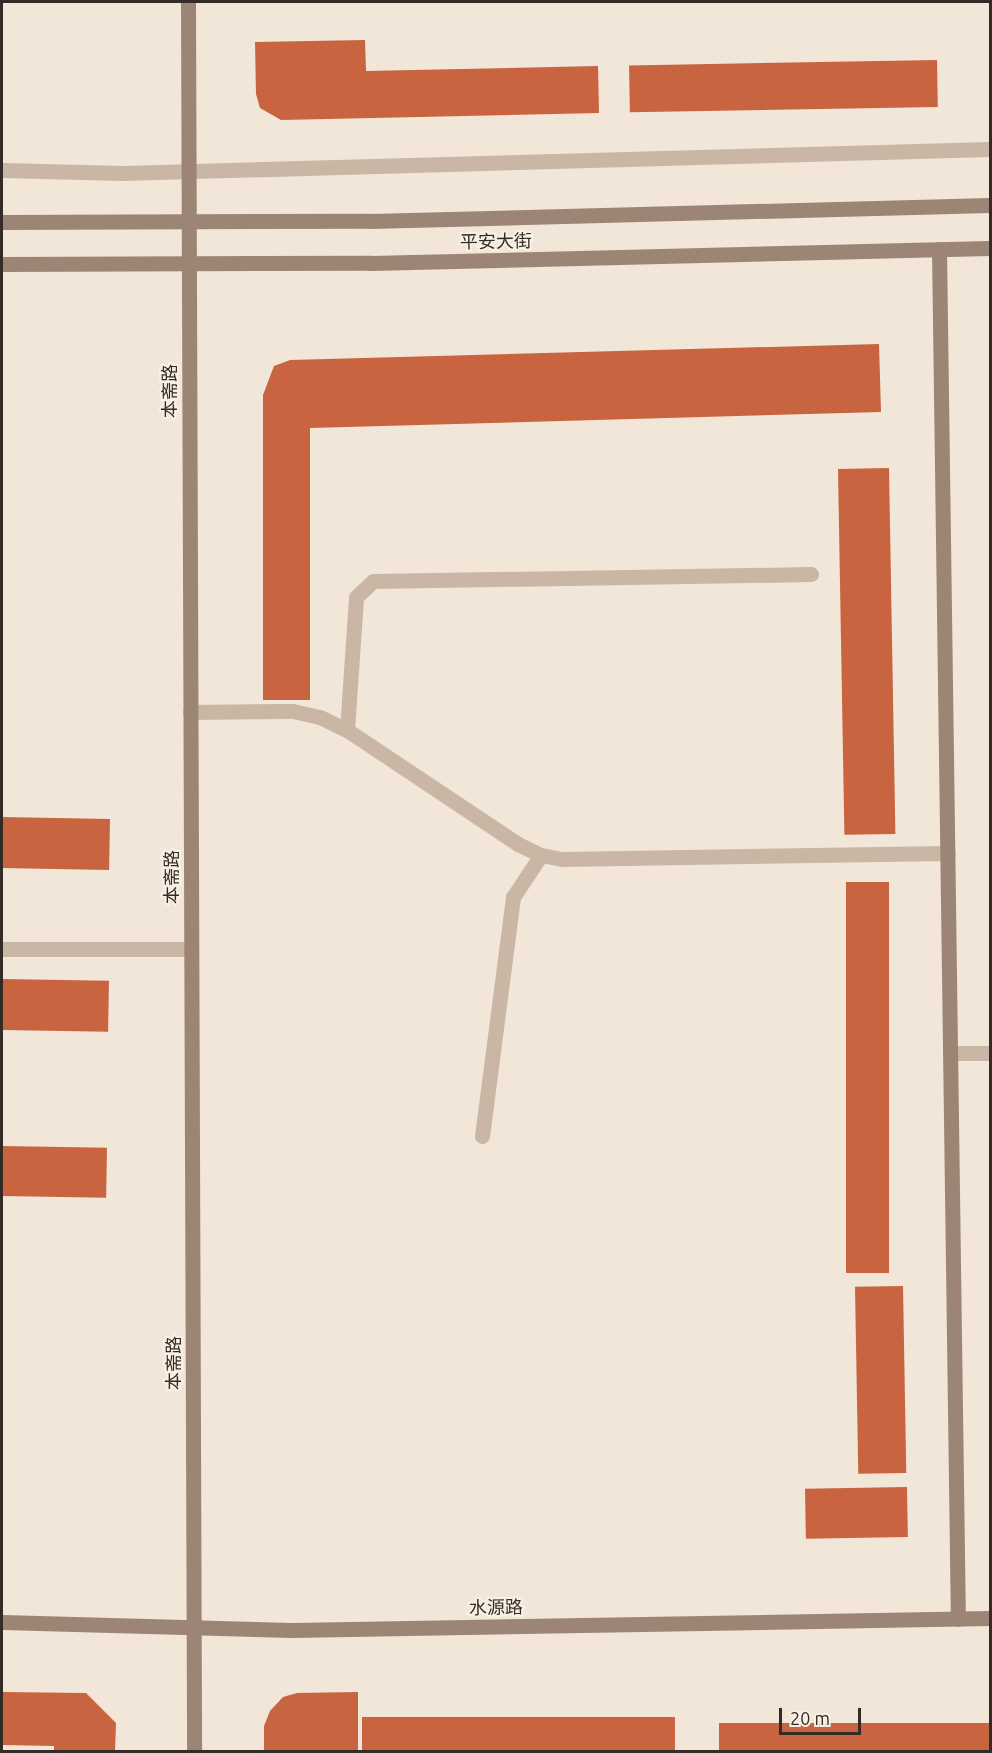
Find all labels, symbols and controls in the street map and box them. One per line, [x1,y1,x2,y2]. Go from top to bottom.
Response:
street label: 平安大街 [460,230,532,252]
street label: 本斋路 [158,364,180,418]
street label: 本斋路 [160,850,182,904]
street label: 本斋路 [162,1336,184,1390]
street label: 水源路 [469,1596,523,1618]
scale bar [782,1696,864,1734]
text: 20 m [790,1708,830,1728]

